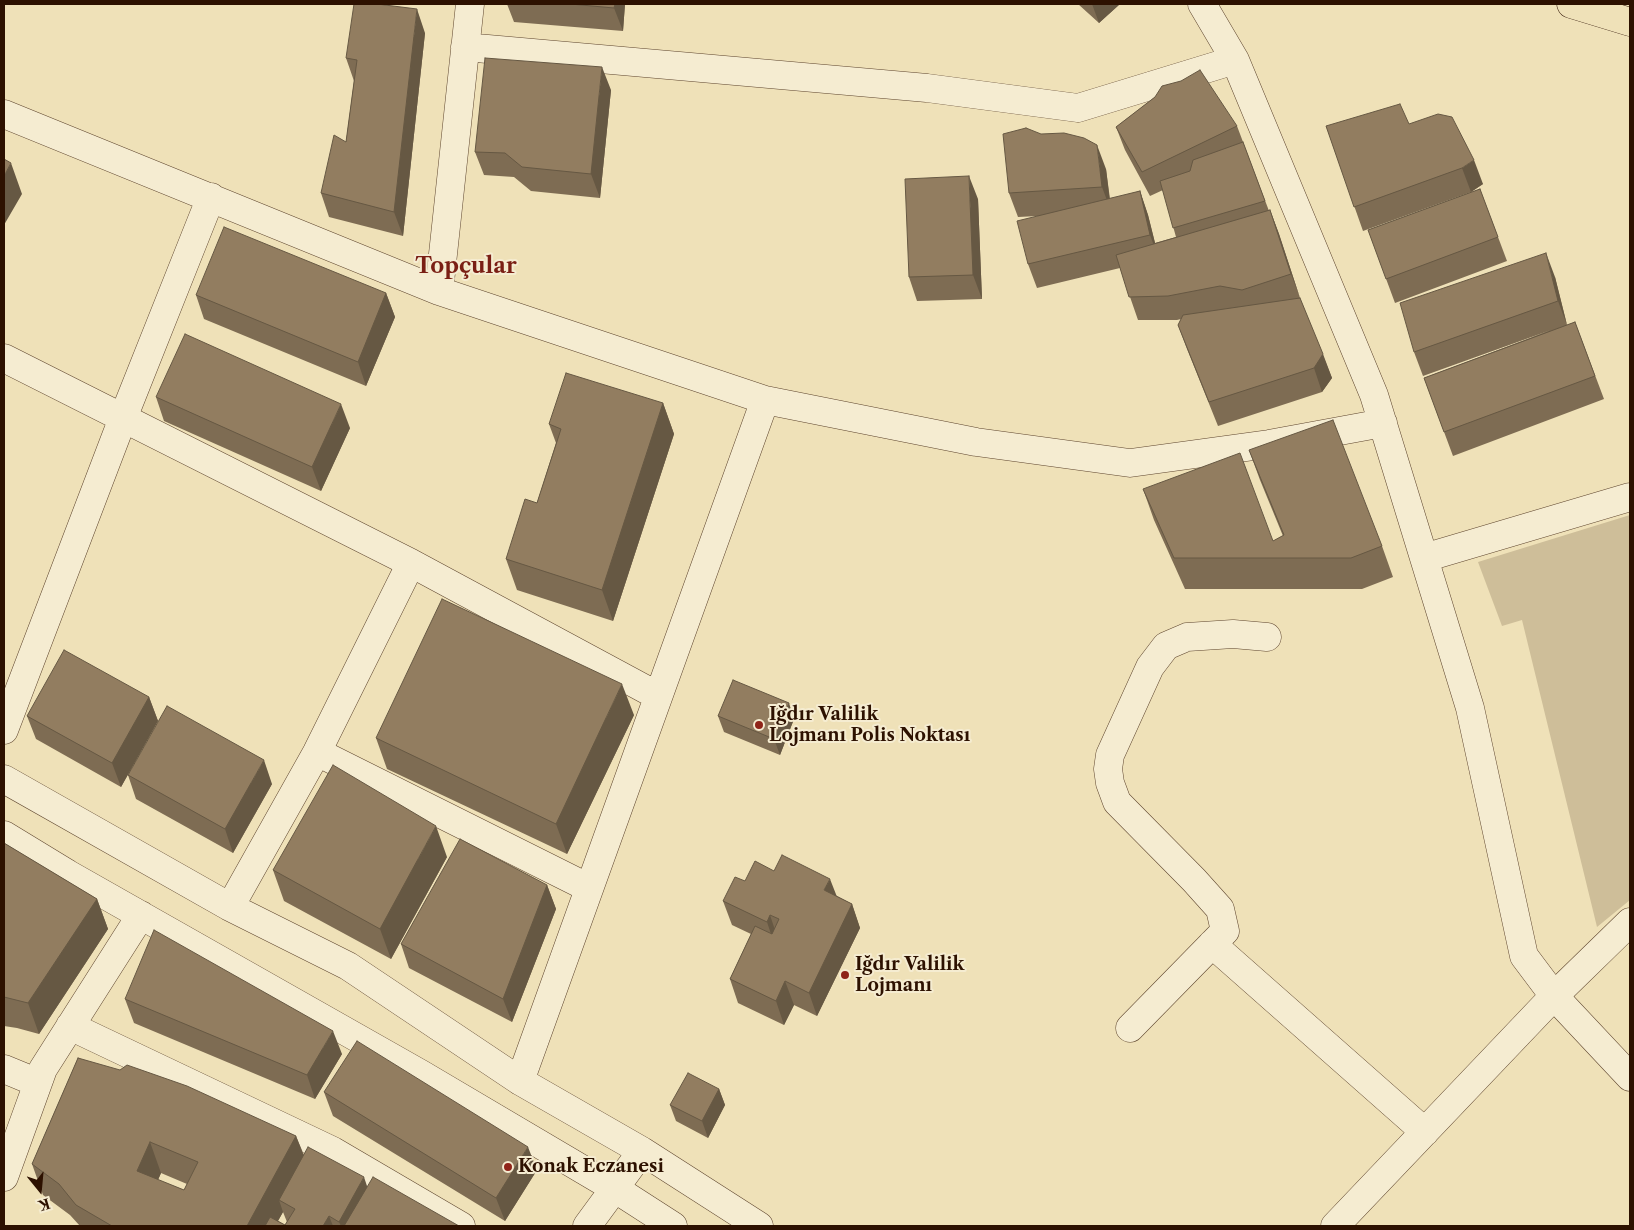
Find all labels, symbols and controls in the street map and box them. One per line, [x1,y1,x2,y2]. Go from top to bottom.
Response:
district label: Topçular [415,254,517,280]
place label: Iğdır Valilik Lojmanı Polis Noktası [769,704,970,746]
marker: Iğdır Valilik Lojmanı Polis Noktası [753,719,765,731]
place label: Iğdır Valilik Lojmanı [855,954,964,996]
marker: Iğdır Valilik Lojmanı [839,969,851,981]
place label: Konak Eczanesi [518,1156,664,1178]
marker: Konak Eczanesi [502,1161,514,1173]
north arrow [15,1165,65,1215]
text: K [36,1194,52,1215]

